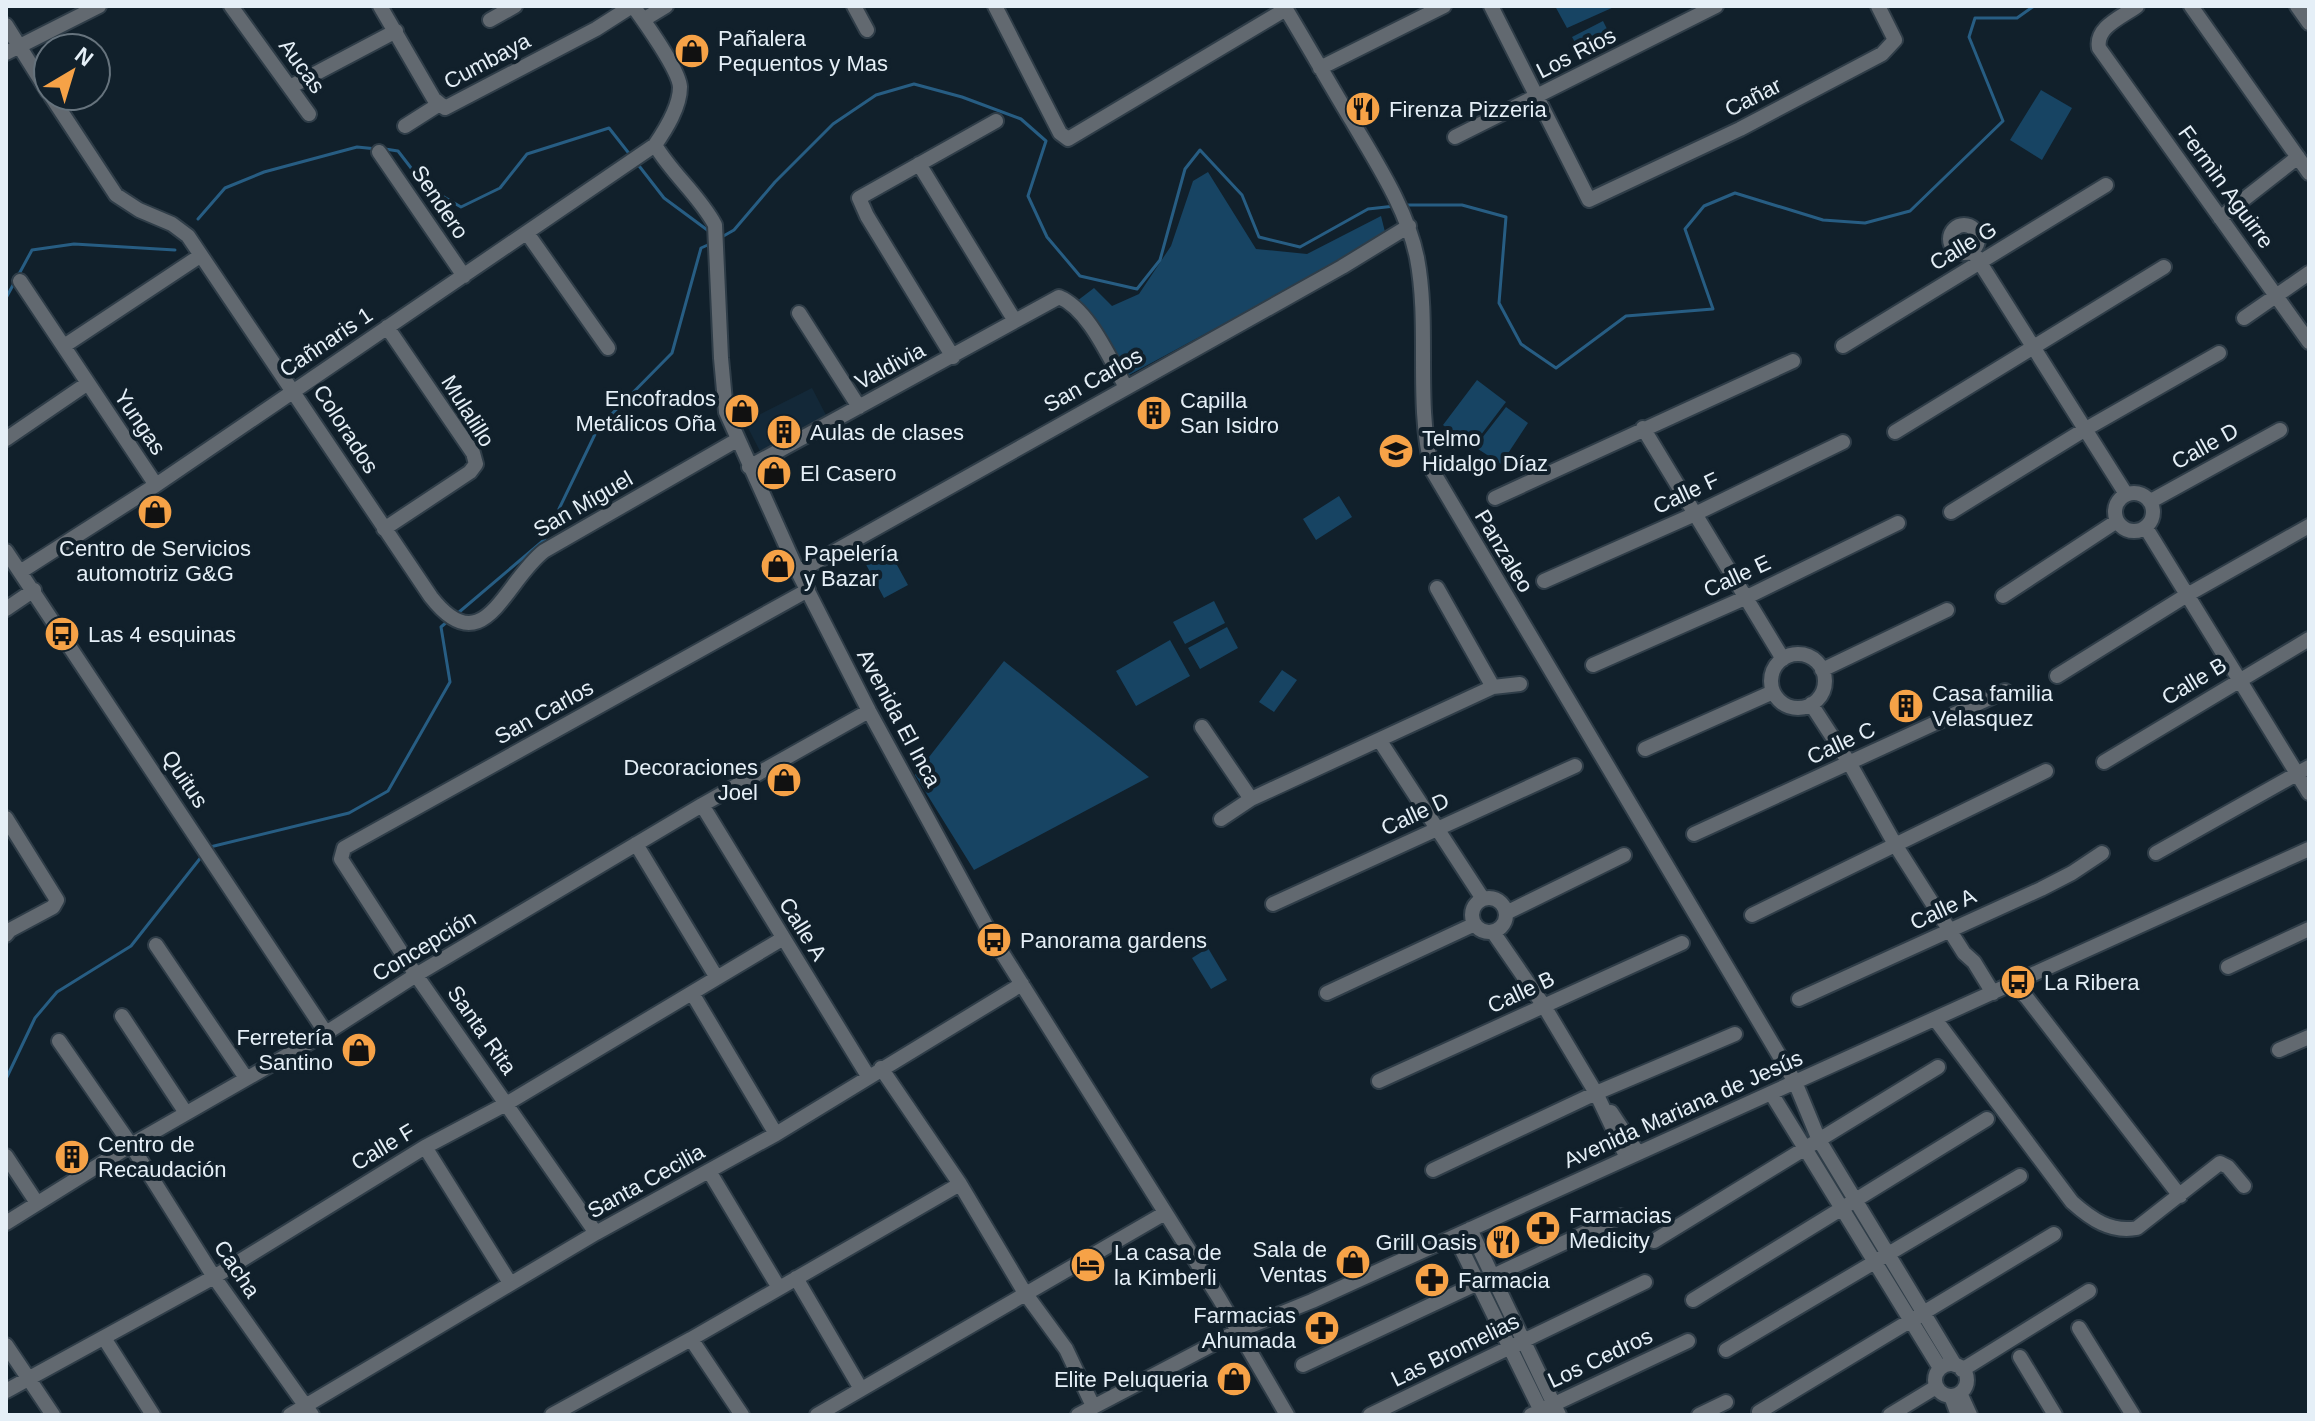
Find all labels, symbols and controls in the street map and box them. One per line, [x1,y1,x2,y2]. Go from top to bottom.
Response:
street label: Los Rios [1532,22,1620,84]
place label: Pañalera Pequentos y Mas [718,26,888,76]
street label: Cumbaya [440,28,535,94]
north arrow [32,32,112,112]
shop icon: Pañalera Pequentos y Mas [673,32,711,70]
street label: Aucas [274,34,330,98]
text: N [70,42,98,71]
street label: Cañar [1721,72,1785,122]
restaurant icon: Firenza Pizzeria [1344,90,1382,128]
place label: Firenza Pizzeria [1389,97,1547,122]
street label: Fermìn Aguirre [2173,121,2279,253]
street label: Sendero [406,161,474,243]
street label: Calle G [1925,216,2001,276]
street label: Cañnaris 1 [275,302,377,382]
street label: Valdivia [851,337,930,395]
street label: San Carlos [1039,343,1147,417]
street label: Mulalillo [436,371,500,451]
street label: Colorados [308,380,384,478]
street label: Yungas [109,385,171,459]
place label: Encofrados Metálicos Oña [575,386,717,436]
place label: Capilla San Isidro [1180,388,1279,438]
shop icon: Encofrados Metálicos Oña [723,392,761,430]
building icon: Capilla San Isidro [1135,394,1173,432]
building icon: Aulas de clases [765,413,803,451]
street label: Calle D [2167,418,2243,474]
place label: Aulas de clases [810,420,964,445]
place label: Telmo Hidalgo Díaz [1422,426,1548,476]
school or university icon: Telmo Hidalgo Díaz [1377,432,1415,470]
shop icon: El Casero [755,454,793,492]
place label: El Casero [800,461,897,486]
street label: San Miguel [529,466,637,542]
street label: Calle F [1649,467,1723,519]
shop icon: Centro de Servicios automotriz G&G [136,493,174,531]
street label: Panzaleo [1470,505,1538,597]
place label: Centro de Servicios automotriz G&G [59,536,251,586]
place label: Papelería y Bazar [804,541,899,591]
shop icon: Papelería y Bazar [759,547,797,585]
street label: Calle E [1700,550,1774,602]
bus stop icon: Las 4 esquinas [43,615,81,653]
place label: Las 4 esquinas [88,622,236,647]
street label: Avenida El Inca [852,645,946,792]
street label: Calle B [2157,652,2231,710]
street label: San Carlos [490,675,598,749]
place label: Casa familia Velasquez [1932,681,2054,731]
building icon: Casa familia Velasquez [1887,687,1925,725]
street label: Calle C [1803,716,1879,770]
street label: Quitus [157,746,213,812]
place label: Decoraciones Joel [623,755,758,805]
shop icon: Decoraciones Joel [765,761,803,799]
street label: Calle D [1377,787,1453,841]
street label: Calle A [1906,883,1980,935]
street label: Calle A [774,893,832,965]
street label: Concepción [368,905,480,987]
bus stop icon: Panorama gardens [975,921,1013,959]
place label: Panorama gardens [1020,928,1207,953]
bus stop icon: La Ribera [1999,963,2037,1001]
street label: Calle B [1484,966,1558,1018]
place label: La Ribera [2044,970,2140,995]
street label: Santa Rita [442,981,522,1080]
place label: Ferretería Santino [236,1025,334,1075]
shop icon: Ferretería Santino [340,1031,378,1069]
street label: Avenida Mariana de Jesús [1560,1045,1806,1173]
street label: Calle F [347,1118,419,1176]
place label: Centro de Recaudación [98,1132,226,1182]
building icon: Centro de Recaudación [53,1138,91,1176]
street label: Santa Cecilia [583,1138,709,1223]
place label: Farmacias Medicity [1569,1203,1672,1253]
pharmacy icon: Farmacias Medicity [1524,1209,1562,1247]
restaurant icon: Grill Oasis [1484,1223,1522,1261]
place label: Grill Oasis [1376,1230,1477,1255]
street label: Cacha [209,1236,266,1303]
place label: Sala de Ventas [1252,1237,1327,1287]
place label: La casa de la Kimberli [1114,1240,1222,1290]
shop icon: Sala de Ventas [1334,1243,1372,1281]
hotel icon: La casa de la Kimberli [1069,1246,1107,1284]
pharmacy icon: Farmacia [1413,1261,1451,1299]
place label: Farmacia [1458,1268,1550,1293]
place label: Farmacias Ahumada [1193,1303,1297,1353]
street label: Las Bromelias [1387,1308,1523,1392]
pharmacy icon: Farmacias Ahumada [1303,1309,1341,1347]
street label: Los Cedros [1544,1323,1656,1393]
shop icon: Elite Peluqueria [1215,1360,1253,1398]
place label: Elite Peluqueria [1054,1367,1209,1392]

